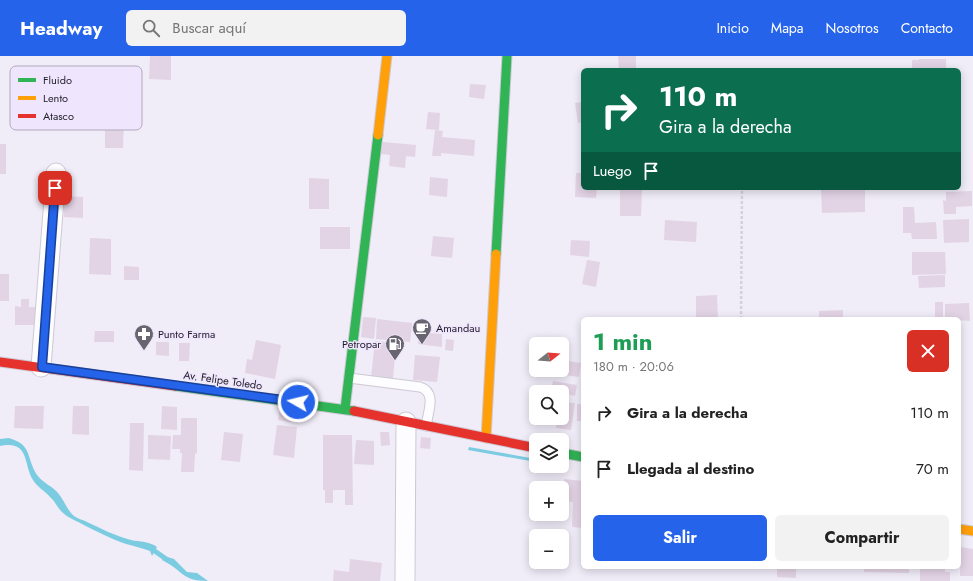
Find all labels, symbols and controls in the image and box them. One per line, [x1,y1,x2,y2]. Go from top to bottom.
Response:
search box [126,10,406,46]
text: Headway [20,15,102,42]
icon: search [140,17,162,39]
text: Buscar aquí [172,17,246,39]
text: Inicio [716,18,749,38]
text: Mapa [771,18,804,38]
text: Nosotros [826,18,879,38]
text: Contacto [901,18,953,38]
legend [10,66,142,130]
text: Fluido [43,72,72,88]
text: 110 m [659,76,737,117]
icon: right [593,84,645,136]
text: Lento [43,90,68,106]
text: Atasco [43,108,74,124]
text: Gira a la derecha [659,114,792,140]
text: Luego [593,160,632,182]
icon: arrive [640,160,662,182]
pin [38,171,72,205]
icon: arrive [44,177,66,199]
cafe icon: Amandau [411,317,433,345]
place label: Amandau [436,320,480,336]
pharmacy icon: Punto Farma [133,323,155,351]
text: 1 min [593,324,653,359]
place label: Punto Farma [158,326,215,342]
button: close [907,330,949,372]
fuel station icon: Petropar [384,333,406,361]
place label: Petropar [342,336,381,352]
north arrow [529,337,569,377]
map controls [529,337,569,569]
text: 180 m · 20:06 [593,357,674,376]
street label: Av. Felipe Toledo [183,367,263,393]
position arrow [277,381,319,423]
button: search [529,385,569,425]
icon: right [593,402,615,424]
text: Gira a la derecha [627,402,748,424]
text: 110 m [910,402,949,424]
button: layers [529,433,569,473]
icon: arrive [593,458,615,480]
text: Llegada al destino [627,458,754,480]
text: 70 m [916,458,949,480]
button: + [529,481,569,521]
button: Salir [593,515,767,561]
button: Compartir [775,515,949,561]
button: − [529,529,569,569]

